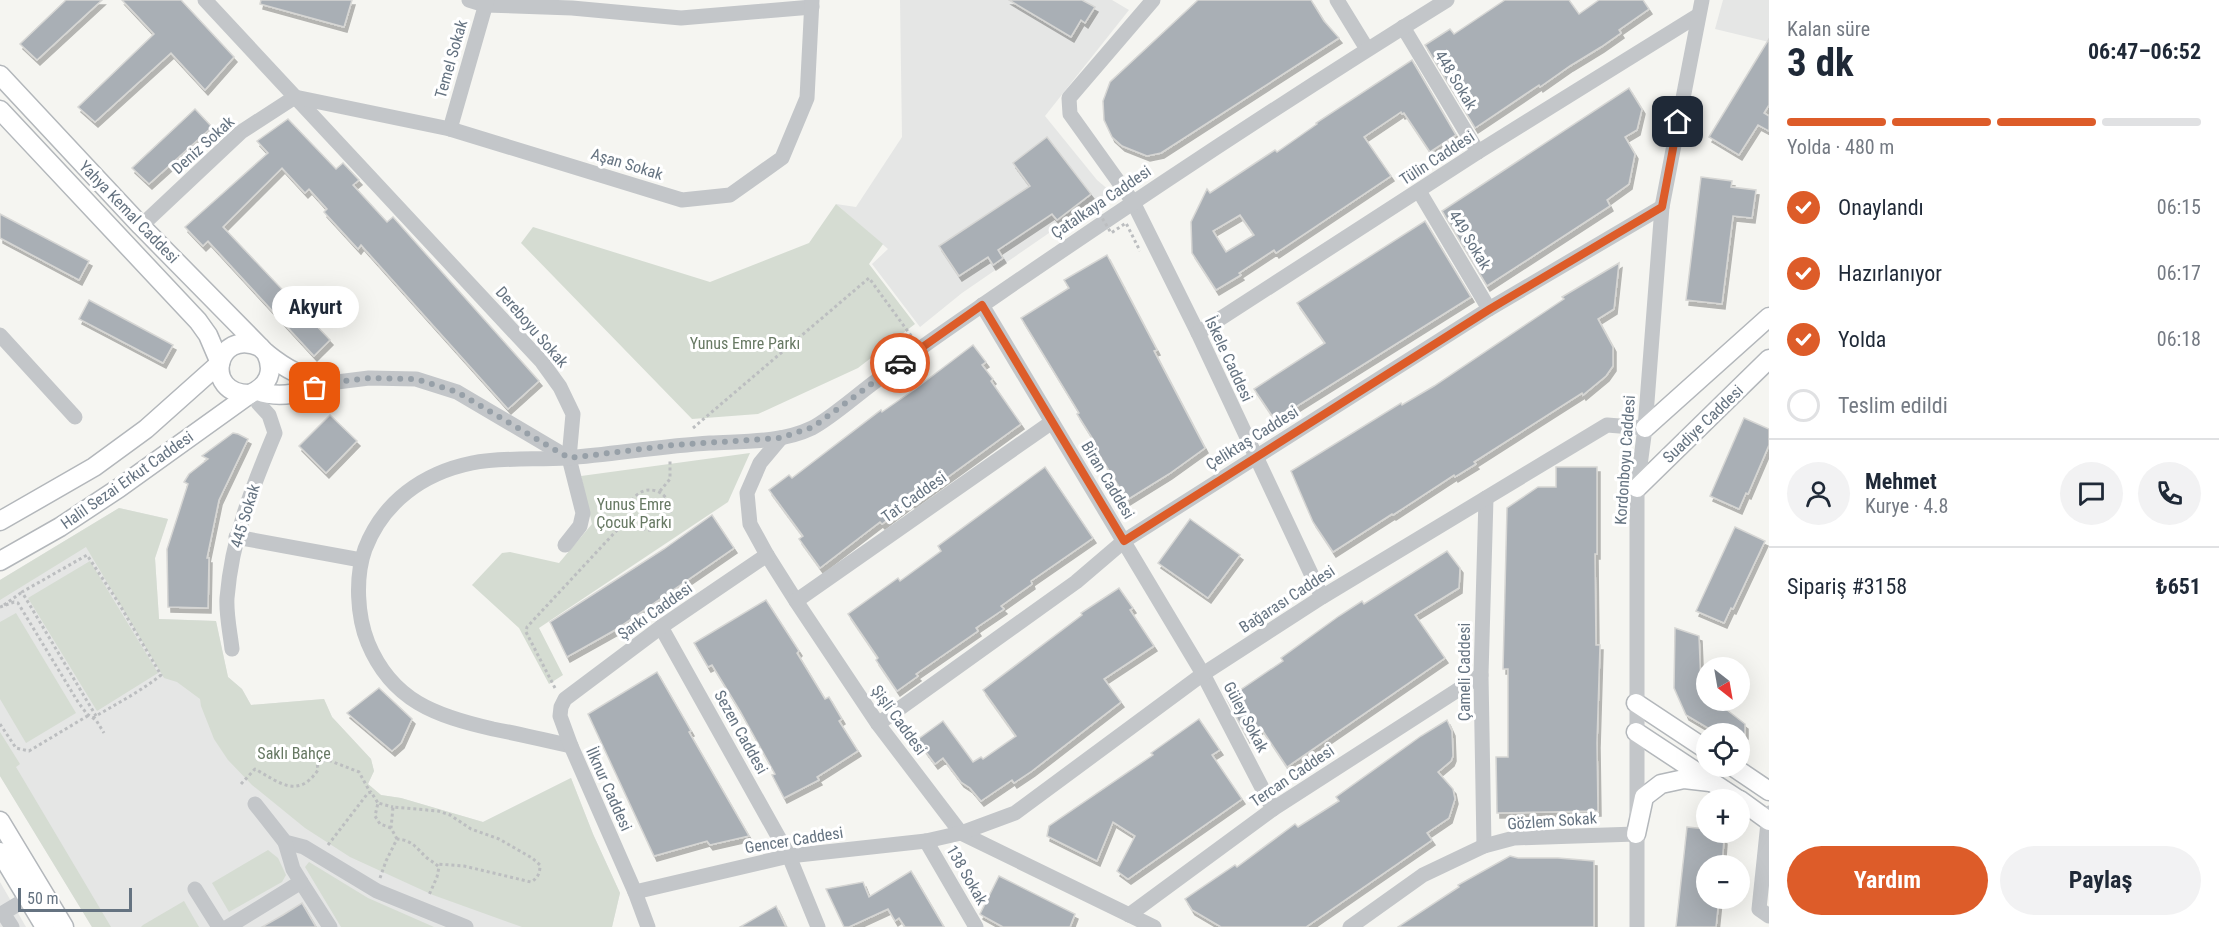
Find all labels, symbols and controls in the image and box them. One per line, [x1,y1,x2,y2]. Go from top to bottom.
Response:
street label: Temel Sokak [431,17,471,100]
text: Kalan süre [1787,17,1870,41]
text: 06:47–06:52 [2088,39,2201,64]
text: 3 dk [1787,40,1854,86]
street label: 448 Sokak [1431,47,1481,114]
pin [1652,96,1703,147]
icon: home [1661,105,1694,138]
street label: Deniz Sokak [168,112,239,178]
street label: Tülin Caddesi [1396,127,1478,189]
text: Yolda · 480 m [1787,135,1894,159]
street label: Aşan Sokak [589,144,666,184]
street label: Yahya Kemal Caddesi [75,157,183,267]
street label: Çatalkaya Caddesi [1047,162,1155,242]
icon: check [1787,191,1820,224]
text: Onaylandı [1838,195,1924,220]
text: 06:15 [2157,195,2201,219]
street label: 449 Sokak [1445,207,1495,274]
icon: check [1787,257,1820,290]
text: Hazırlanıyor [1838,261,1942,286]
text: 06:17 [2157,261,2201,285]
street label: Dereboyu Sokak [492,283,573,372]
callout: Akyurt [272,286,358,328]
text: Akyurt [289,295,342,319]
street label: İskele Caddesi [1201,313,1257,405]
icon: check [1787,323,1820,356]
text: Yolda [1838,327,1886,352]
text: 06:18 [2157,327,2201,351]
courier [870,333,930,393]
park label: Yunus Emre Parkı [690,334,800,353]
icon: car [884,347,917,380]
pin [289,362,340,413]
icon: bag [298,371,331,404]
street label: Suadiye Caddesi [1659,381,1747,467]
text: Teslim edildi [1838,393,1948,418]
street label: Kordonboyu Caddesi [1611,395,1639,525]
street label: Çeliktaş Caddesi [1202,402,1302,474]
street label: Halil Sezai Erkut Caddesi [57,427,197,533]
street label: Biran Caddesi [1077,438,1139,522]
button: person [1787,462,1850,525]
button: chat [2060,462,2123,525]
button: phone [2138,462,2201,525]
street label: Tat Caddesi [878,468,950,526]
text: Mehmet [1865,469,1937,494]
street label: 445 Sokak [226,481,264,550]
text: Kurye · 4.8 [1865,494,1948,518]
park label: Yunus Emre Çocuk Parkı [596,495,672,532]
street label: Bağarası Caddesi [1236,561,1338,637]
text: Sipariş #3158 [1787,574,1907,599]
text: ₺651 [2156,574,2201,599]
street label: Şarkı Caddesi [614,578,696,644]
street label: Çameli Caddesi [1455,623,1474,721]
north arrow [1696,657,1750,711]
map controls [1696,657,1750,909]
street label: Güley Sokak [1220,679,1273,756]
street label: Şişli Caddesi [867,682,931,758]
street label: Sezen Caddesi [710,687,772,777]
button: locate [1696,723,1750,777]
street label: Tercan Caddesi [1246,741,1338,811]
park label: Saklı Bahçe [257,744,331,763]
street label: İlknur Caddesi [582,744,636,834]
button: + [1696,789,1750,843]
street label: Gözlem Sokak [1507,808,1598,834]
street label: Gencer Caddesi [744,823,844,857]
street label: 138 Sokak [942,842,992,909]
button: Yardım [1787,846,1988,915]
button: Paylaş [2000,846,2201,915]
button: − [1696,855,1750,909]
scale bar [18,885,132,912]
text: 50 m [27,889,59,908]

